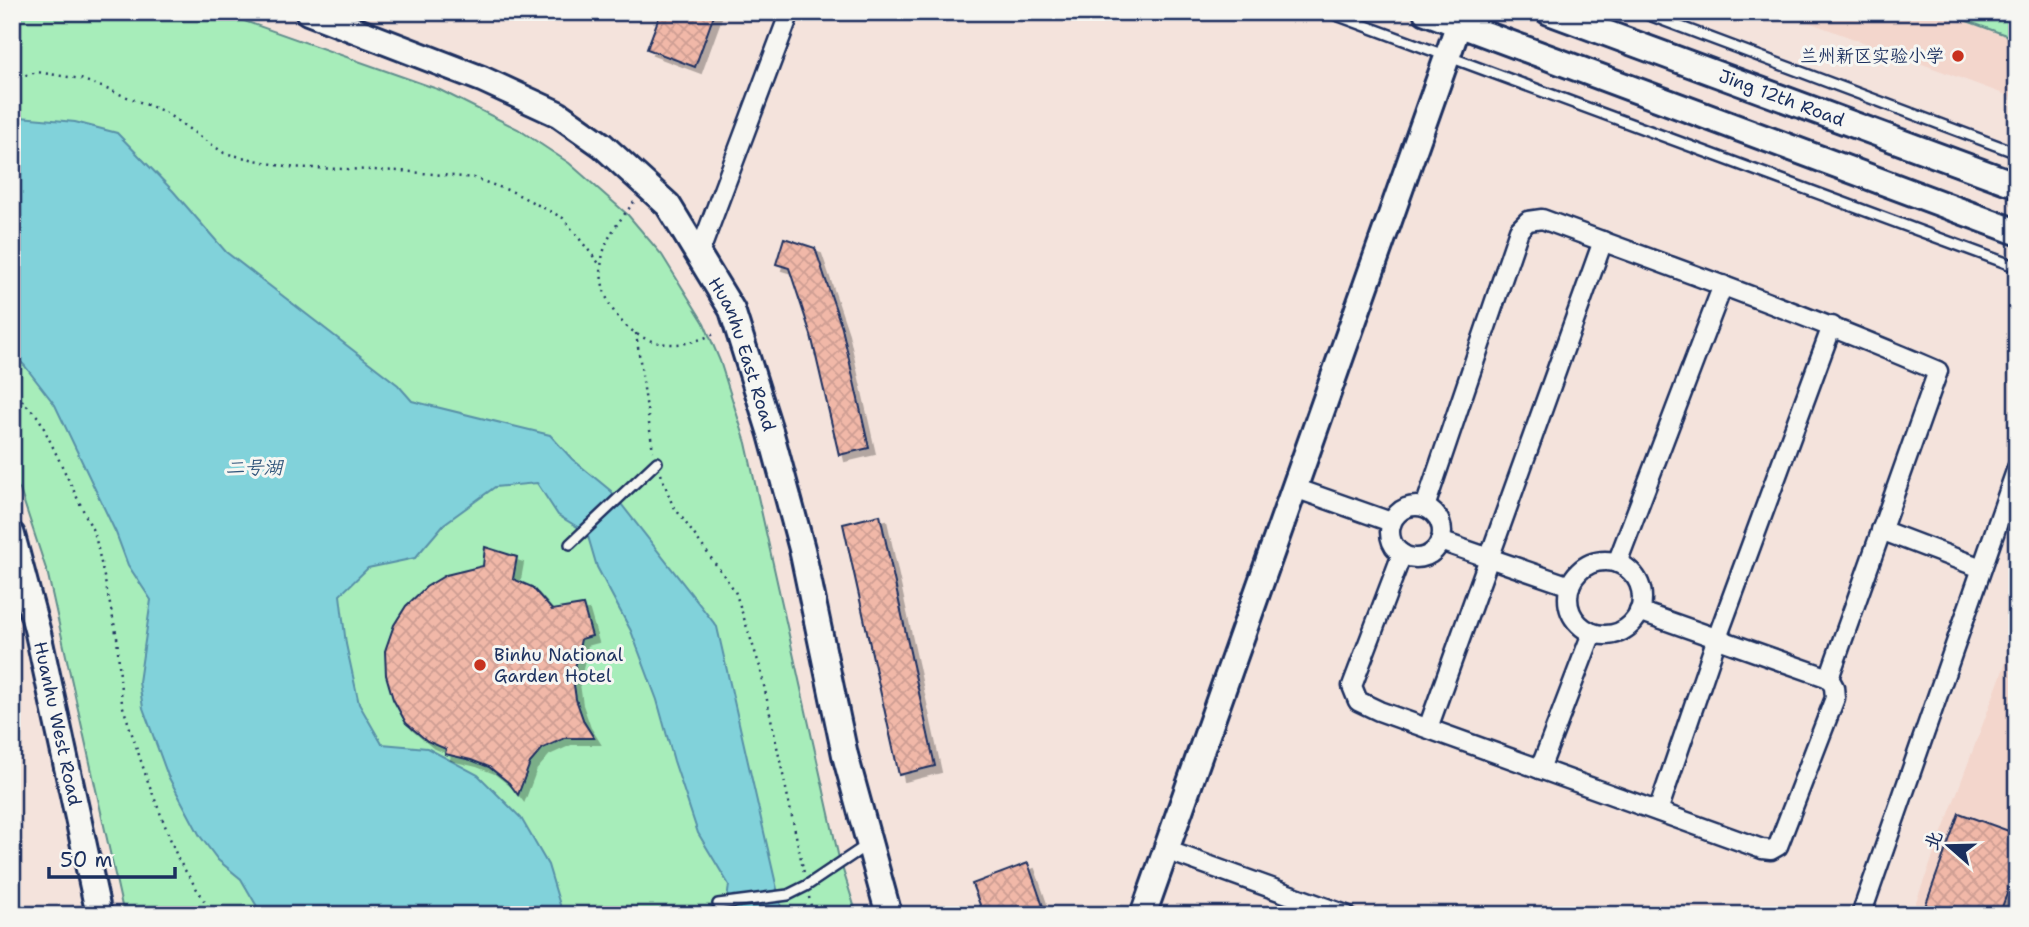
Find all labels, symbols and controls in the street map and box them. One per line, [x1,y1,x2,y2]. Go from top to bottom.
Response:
place label: 兰州新区实验小学 [1800,44,1944,68]
marker: 兰州新区实验小学 [1950,48,1966,64]
street label: Jing 12th Road [1715,64,1848,132]
street label: Huanhu East Road [703,273,781,434]
water label: 二号湖 [225,455,284,480]
street label: Huanhu West Road [28,639,87,808]
place label: Binhu National Garden Hotel [494,643,624,688]
marker: Binhu National Garden Hotel [472,657,488,673]
north arrow [1913,811,1983,881]
text: 北 [1918,827,1948,854]
scale bar [49,836,175,880]
text: 50 m [60,846,113,874]

